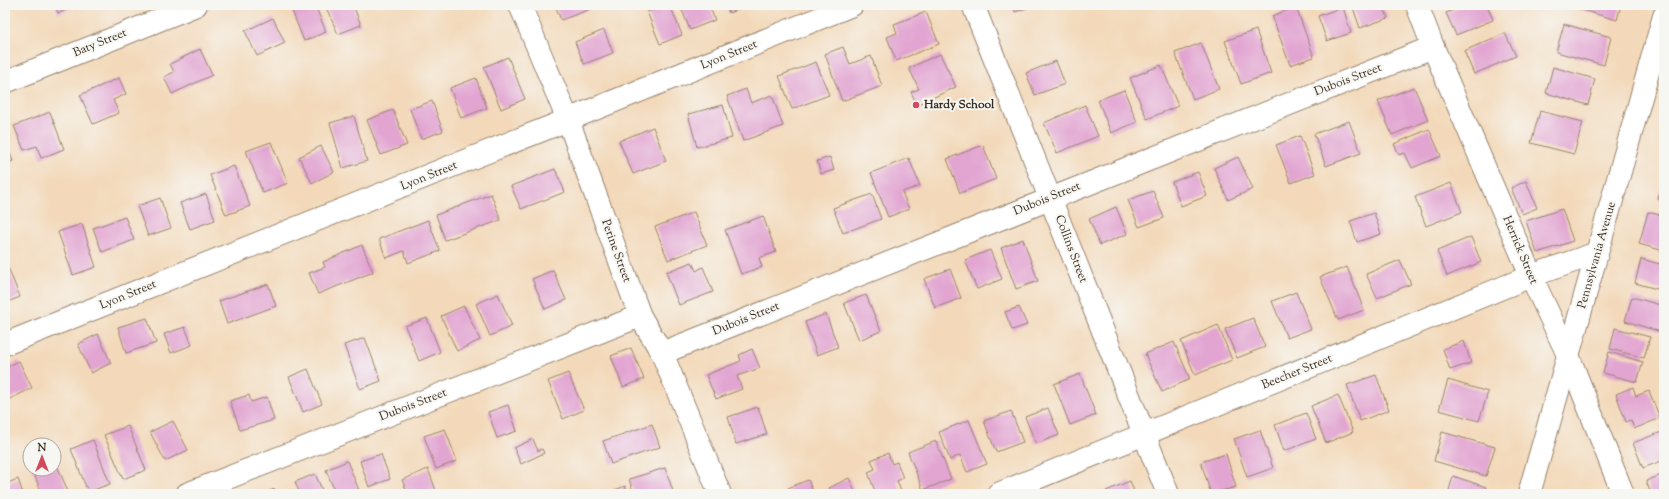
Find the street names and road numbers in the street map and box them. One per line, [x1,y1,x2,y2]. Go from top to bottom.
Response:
street label: Baty Street [70,24,130,62]
street label: Lyon Street [698,35,760,75]
street label: Dubois Street [1312,59,1384,101]
street label: Lyon Street [398,156,460,196]
street label: Dubois Street [1011,177,1083,221]
street label: Pennsylvania Avenue [1573,199,1621,311]
street label: Collins Street [1050,212,1092,286]
street label: Herrick Street [1497,213,1543,287]
street label: Perine Street [596,217,636,285]
street label: Lyon Street [97,275,159,315]
street label: Dubois Street [710,297,782,341]
street label: Beecher Street [1259,350,1335,394]
street label: Dubois Street [377,384,449,426]

